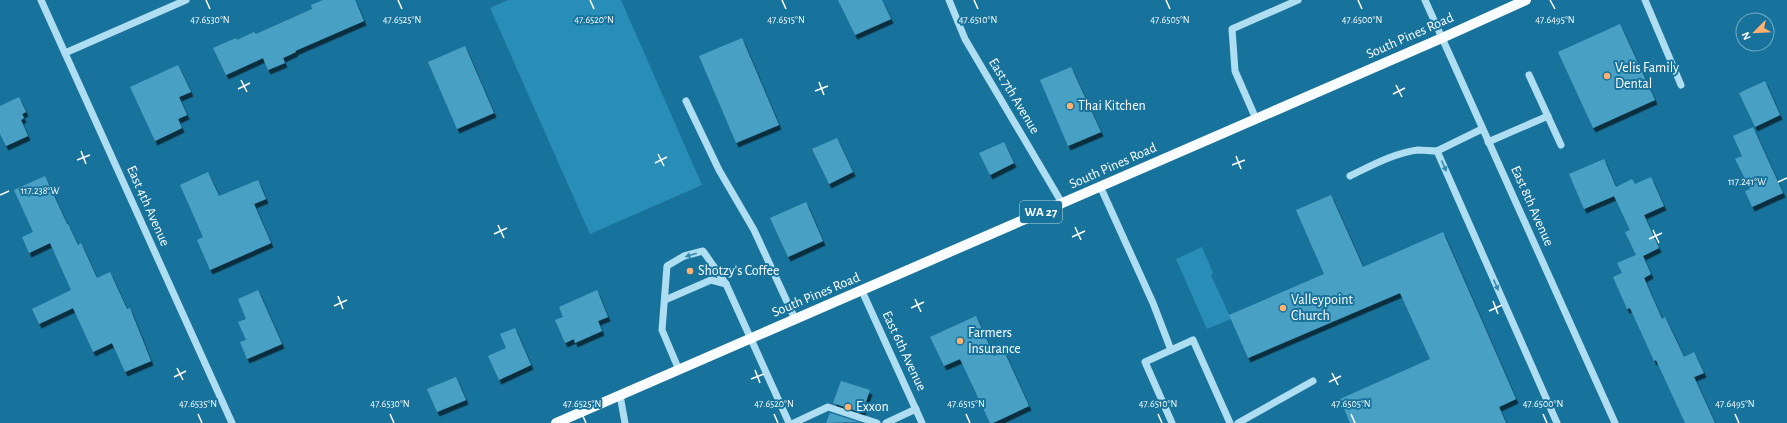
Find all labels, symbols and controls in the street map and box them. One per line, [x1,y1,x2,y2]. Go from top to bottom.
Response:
street label: South Pines Road [1364,10,1456,62]
north arrow [1735,12,1775,52]
text: 47.6530°N [190,15,230,25]
text: 47.6525°N [383,15,421,25]
text: 47.6520°N [574,15,614,25]
text: 47.6515°N [767,15,805,25]
text: 47.6510°N [959,15,997,25]
text: 47.6505°N [1150,15,1190,25]
text: 47.6500°N [1342,15,1382,25]
text: 47.6495°N [1535,15,1575,25]
text: N [1740,30,1753,42]
street label: East 7th Avenue [986,56,1042,136]
place label: Velis Family Dental [1615,61,1679,91]
marker: Velis Family Dental [1602,71,1612,81]
place label: Thai Kitchen [1078,99,1146,113]
marker: Thai Kitchen [1065,101,1075,111]
street label: South Pines Road [1067,140,1159,192]
one-way arrow [1441,161,1447,172]
street label: East 4th Avenue [124,164,172,248]
street label: East 8th Avenue [1508,164,1556,248]
text: 117.241°W [1728,177,1766,187]
text: 117.238°W [21,186,59,196]
road number: WA 27 [1020,201,1062,223]
one-way arrow [684,252,696,258]
place label: Shotzy's Coffee [698,264,779,278]
marker: Shotzy's Coffee [685,266,695,276]
street label: South Pines Road [770,270,862,320]
one-way arrow [1493,280,1499,291]
place label: Valleypoint Church [1291,293,1354,323]
marker: Valleypoint Church [1278,303,1288,313]
street label: East 6th Avenue [879,309,929,393]
place label: Farmers Insurance [968,326,1021,356]
marker: Farmers Insurance [955,336,965,346]
text: 47.6535°N [179,399,217,409]
text: 47.6530°N [370,399,410,409]
text: 47.6525°N [563,399,601,409]
text: 47.6520°N [754,399,794,409]
text: 47.6515°N [947,399,985,409]
text: 47.6510°N [1139,399,1177,409]
text: 47.6505°N [1331,399,1371,409]
text: 47.6500°N [1523,399,1563,409]
text: 47.6495°N [1715,399,1755,409]
place label: Exxon [856,400,889,414]
marker: Exxon [843,402,853,412]

